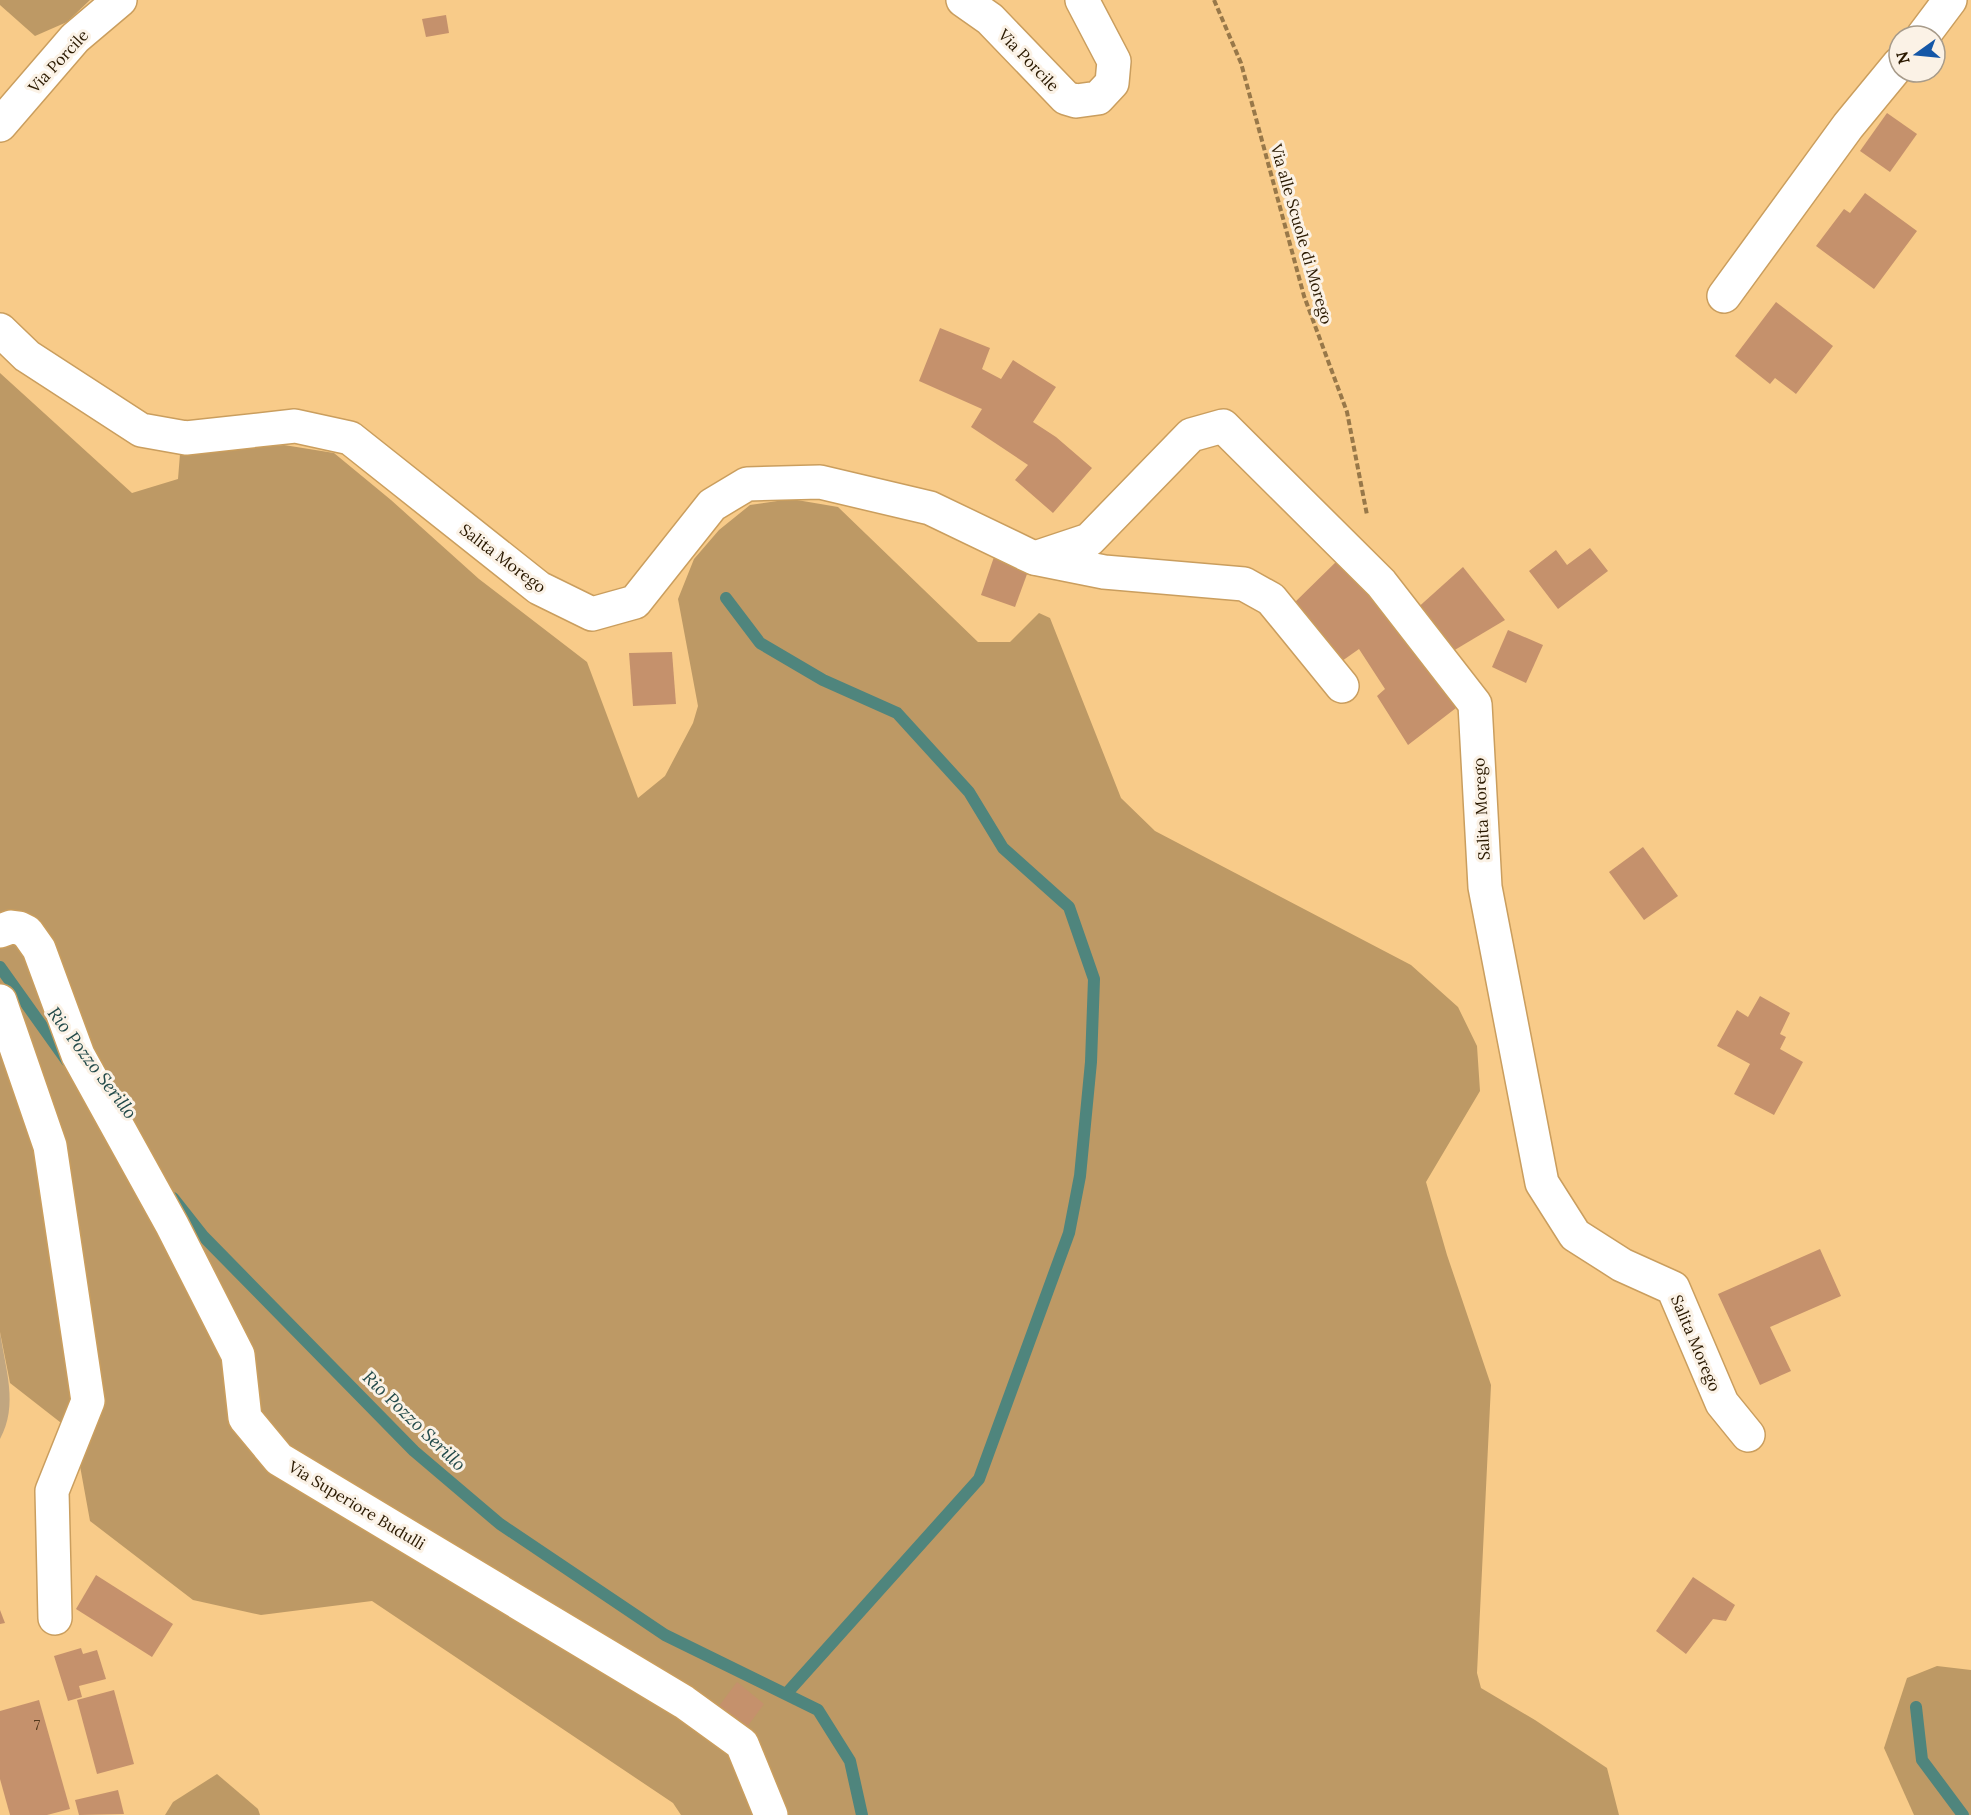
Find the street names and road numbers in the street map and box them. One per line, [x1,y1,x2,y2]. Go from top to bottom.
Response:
street label: Via Porcile [994,24,1064,96]
street label: Via Porcile [23,25,92,97]
street label: Via alle Scuole di Morego [1266,141,1337,326]
street label: Salita Morego [456,519,550,597]
street label: Salita Morego [1468,757,1494,861]
street label: Salita Morego [1667,1292,1725,1394]
street label: Via Superiore Budulli [284,1456,429,1554]

